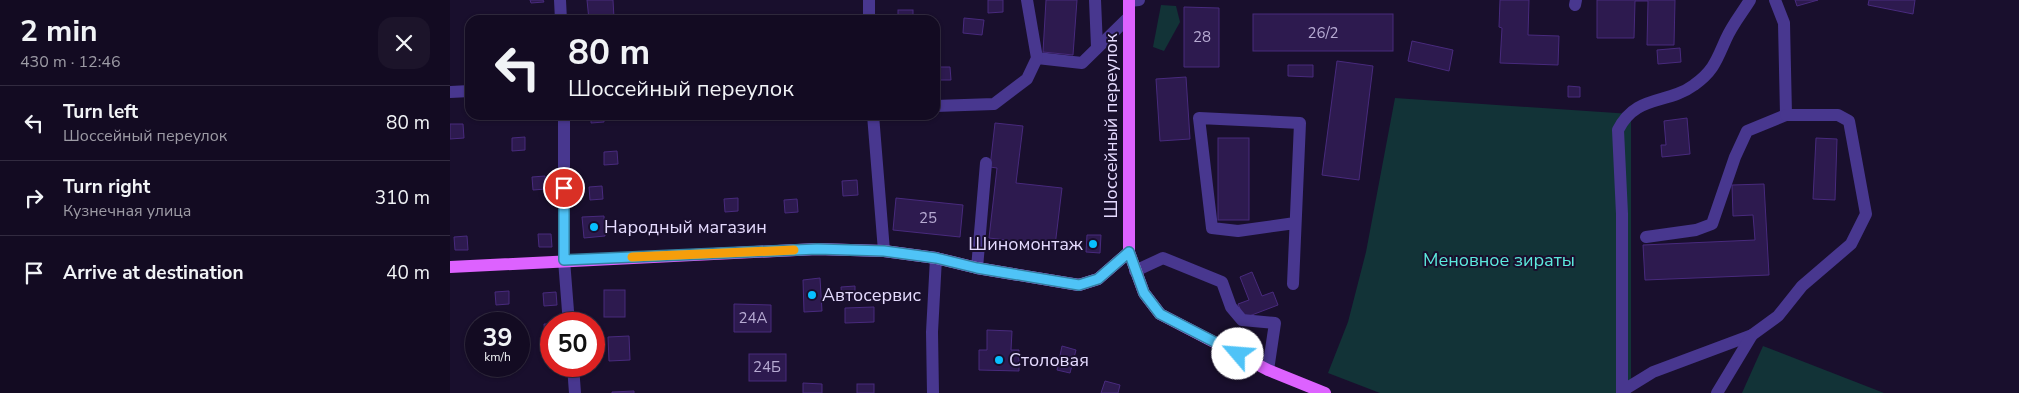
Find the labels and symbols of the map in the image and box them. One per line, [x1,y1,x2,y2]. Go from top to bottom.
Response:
house number: 26/2 [1307,23,1339,43]
house number: 28 [1193,27,1211,47]
street label: Шоссейный переулок [1099,33,1123,218]
pin [543,167,585,209]
house number: 25 [919,208,937,228]
place label: Народный магазин [604,215,767,239]
marker: Народный магазин [588,221,600,233]
place label: Шиномонтаж [968,232,1084,256]
marker: Шиномонтаж [1087,238,1099,250]
park label: Меновное зираты [1423,248,1575,272]
place label: Автосервис [822,283,922,307]
marker: Автосервис [806,289,818,301]
house number: 24А [739,308,768,328]
speed limit sign: 50 [540,312,605,377]
position arrow [1211,327,1263,379]
place label: Столовая [1009,348,1089,372]
marker: Столовая [993,354,1005,366]
house number: 24Б [753,357,781,377]

